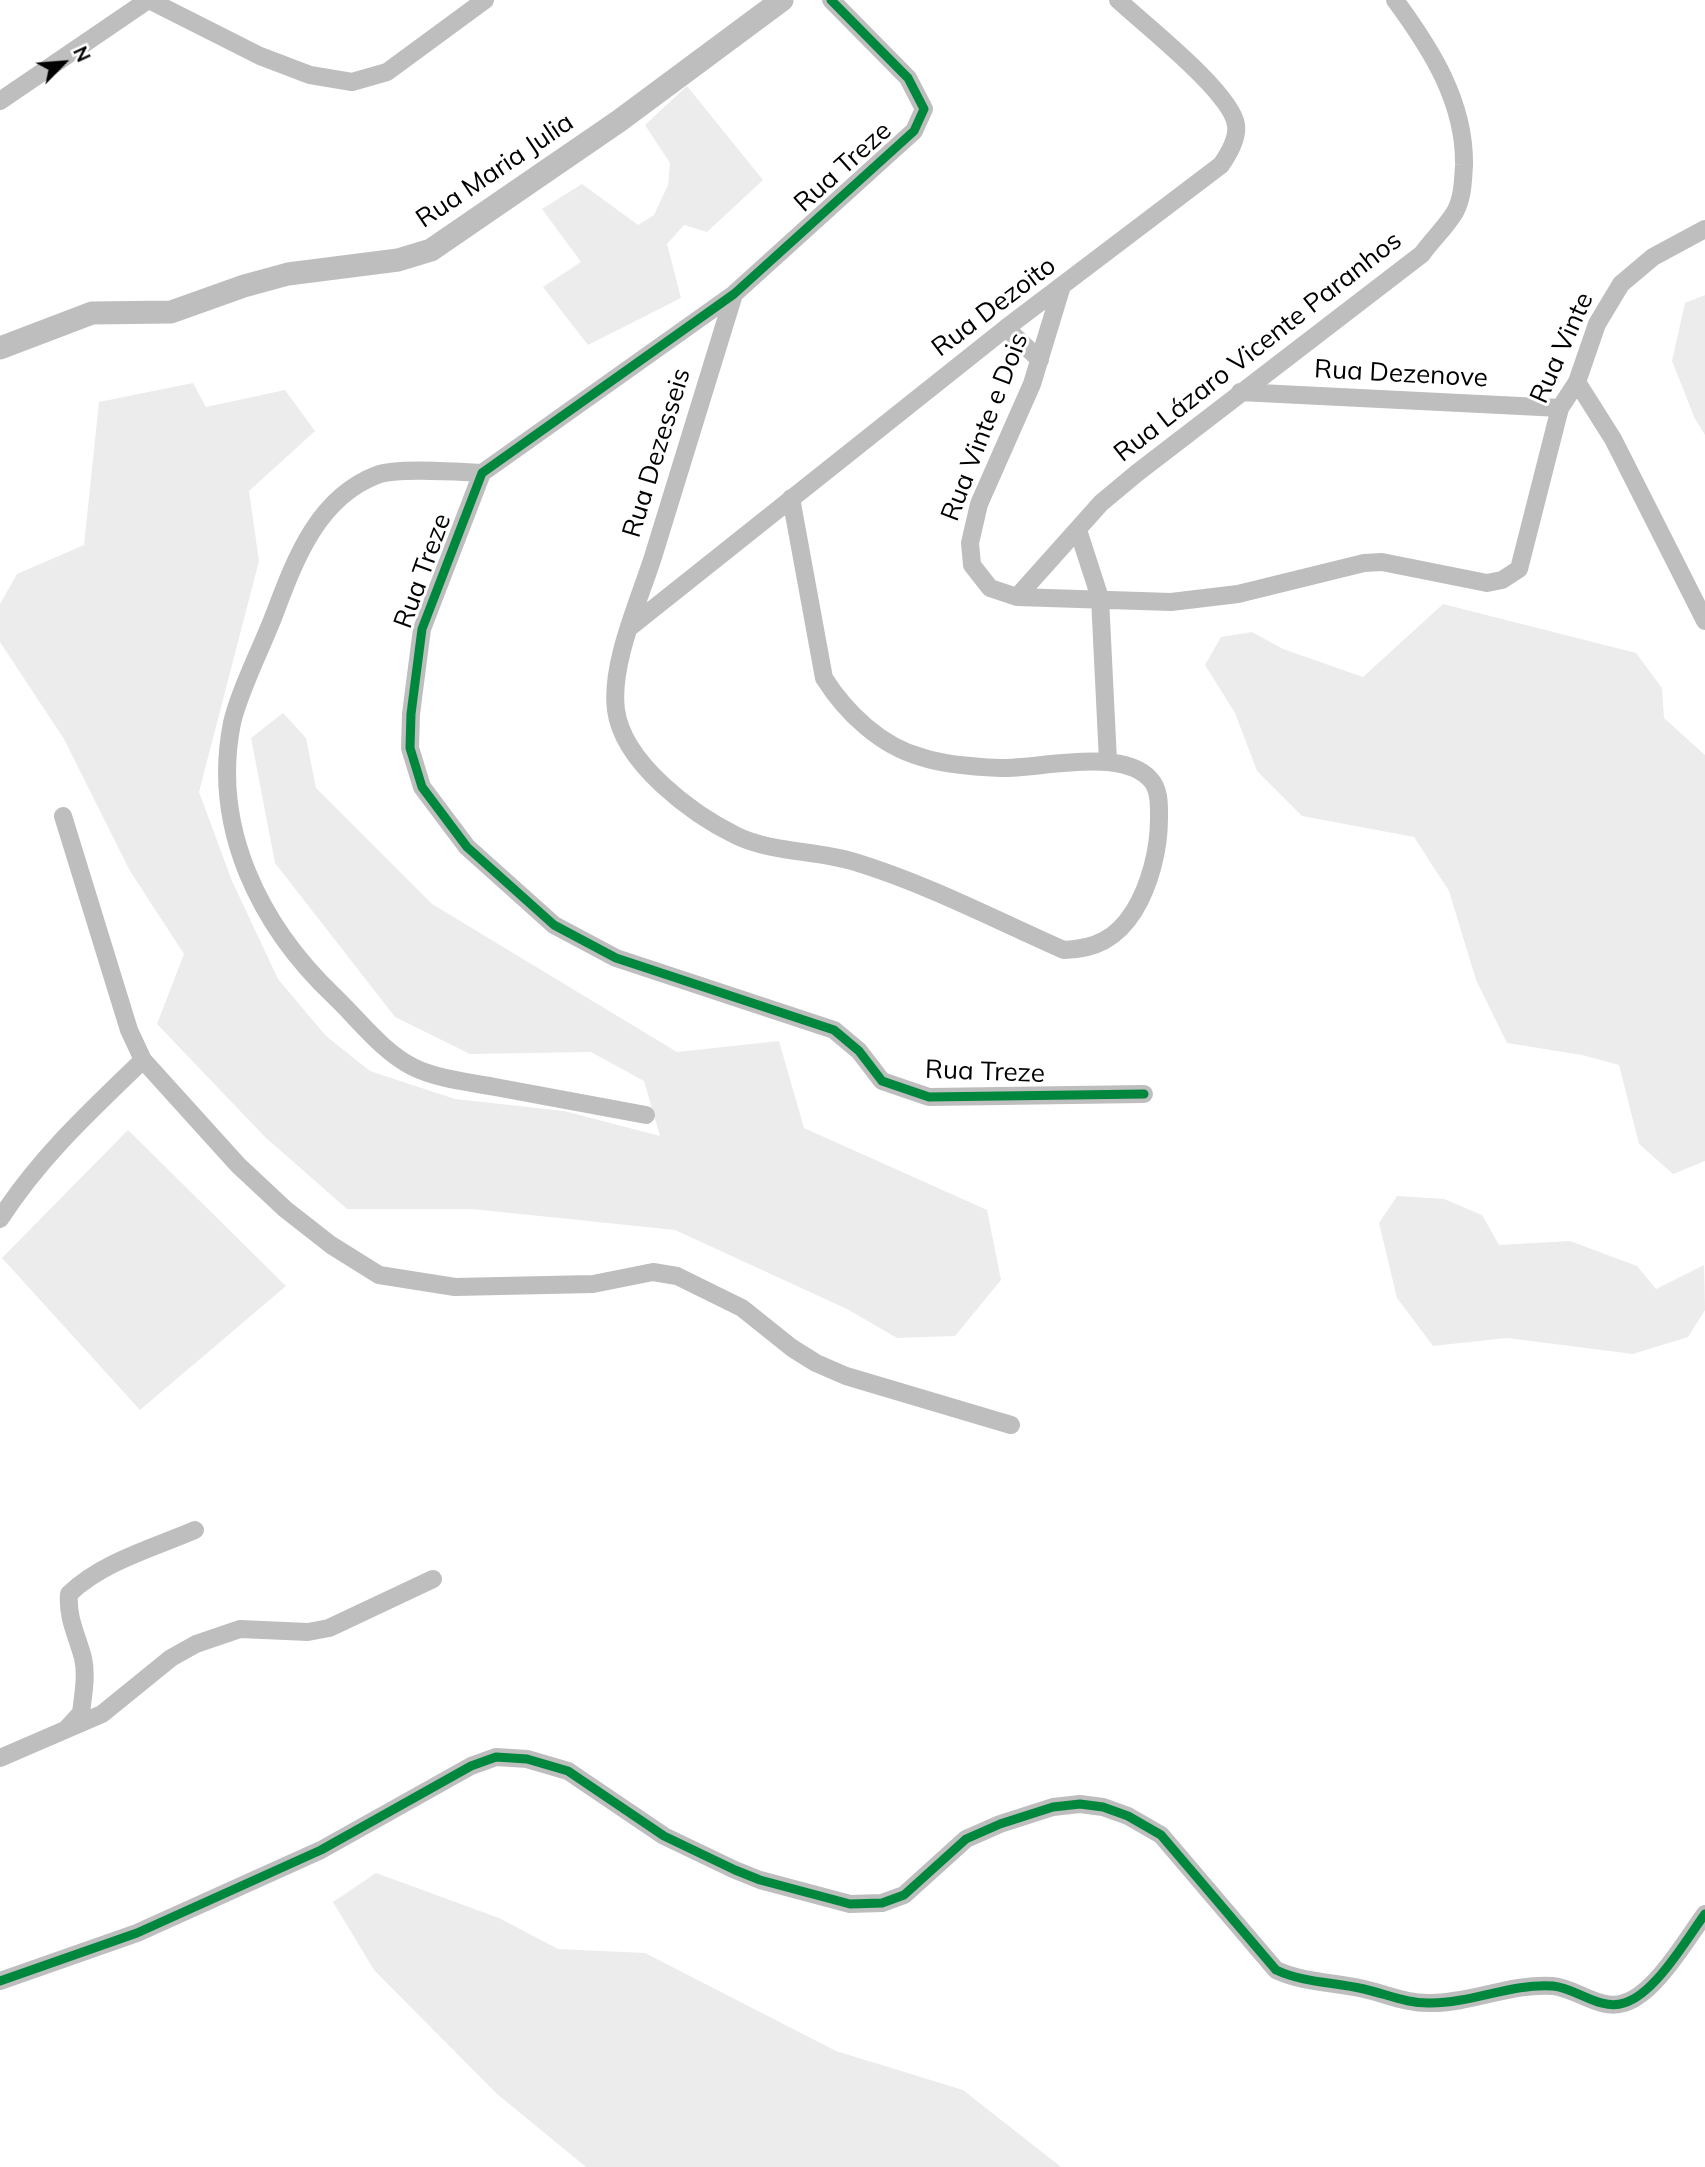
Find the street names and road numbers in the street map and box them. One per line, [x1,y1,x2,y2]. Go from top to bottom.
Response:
street label: Rua Maria Julia [410,107,580,235]
street label: Rua Treze [788,115,898,219]
street label: Rua Lázaro Vicente Paranhos [1108,225,1408,469]
street label: Rua Dezoito [926,250,1062,364]
street label: Rua Vinte [1524,288,1600,408]
street label: Rua Vinte e Dois [935,328,1035,526]
street label: Rua Dezenove [1313,354,1489,394]
street label: Rua Dezesseis [616,365,698,541]
street label: Rua Treze [388,509,458,633]
street label: Rua Treze [925,1054,1045,1090]

